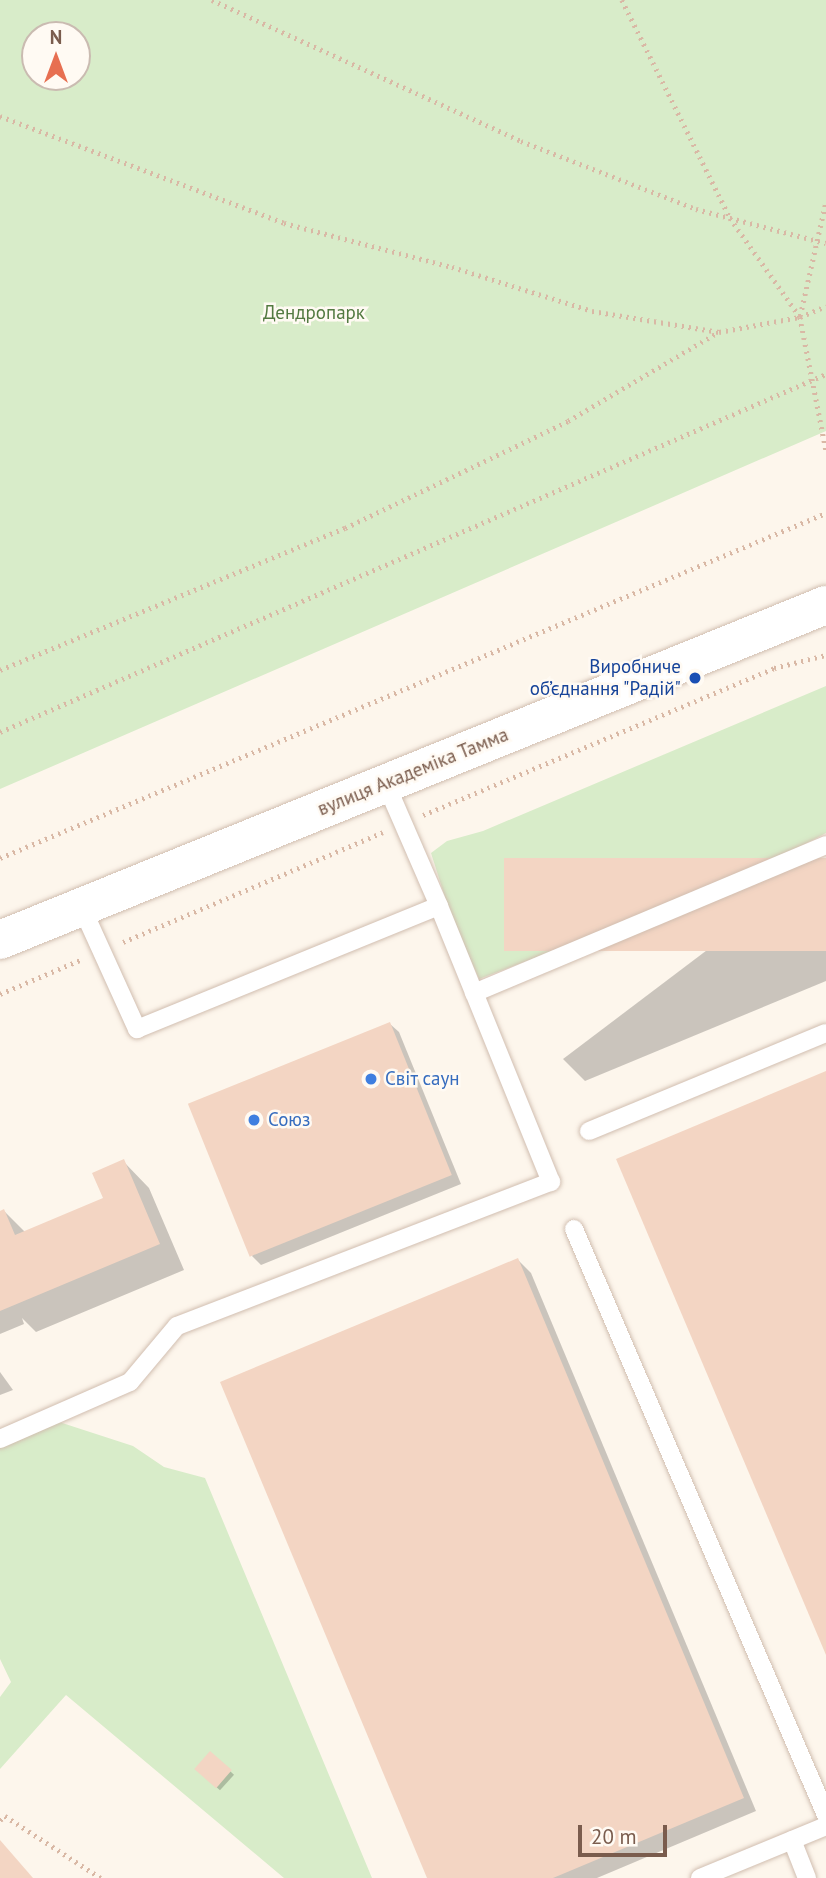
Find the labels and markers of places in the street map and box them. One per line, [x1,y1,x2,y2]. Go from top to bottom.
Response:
place label: Виробниче об’єднання "Радій" [529,656,681,700]
marker: Виробниче об’єднання "Радій" [687,670,703,686]
place label: Світ саун [385,1068,460,1090]
marker: Світ саун [363,1071,379,1087]
place label: Союз [268,1109,310,1131]
marker: Союз [246,1112,262,1128]

